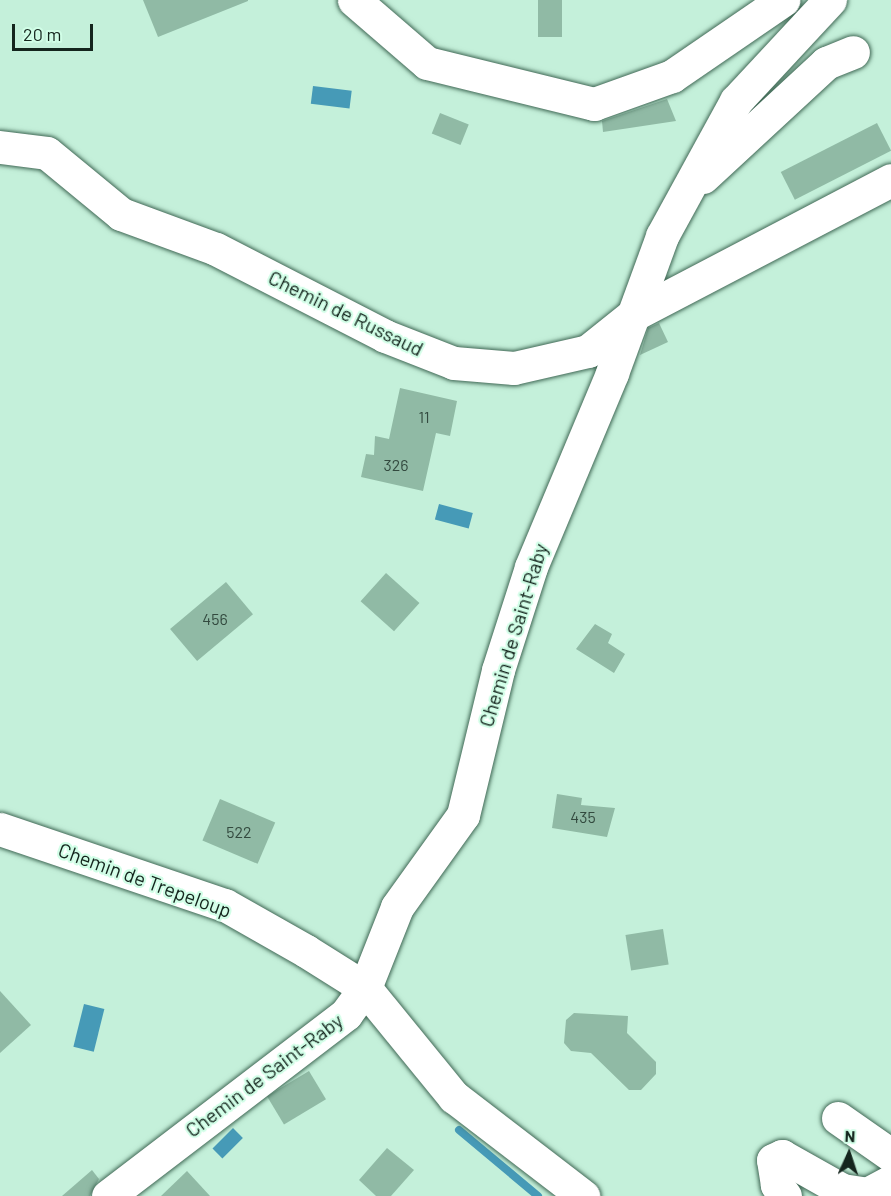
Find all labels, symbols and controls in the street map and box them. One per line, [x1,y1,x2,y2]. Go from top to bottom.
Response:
scale bar [15,12,96,50]
text: 20 m [23,23,61,45]
street label: Chemin de Russaud [265,265,427,361]
house number: 11 [418,407,430,427]
house number: 326 [383,455,409,475]
street label: Chemin de Saint-Raby [474,540,552,730]
house number: 456 [202,609,228,629]
house number: 435 [570,807,596,827]
house number: 522 [226,822,252,842]
street label: Chemin de Trepeloup [55,838,235,922]
street label: Chemin de Saint-Raby [181,1008,347,1142]
north arrow [819,1124,879,1184]
text: N [844,1126,856,1145]

